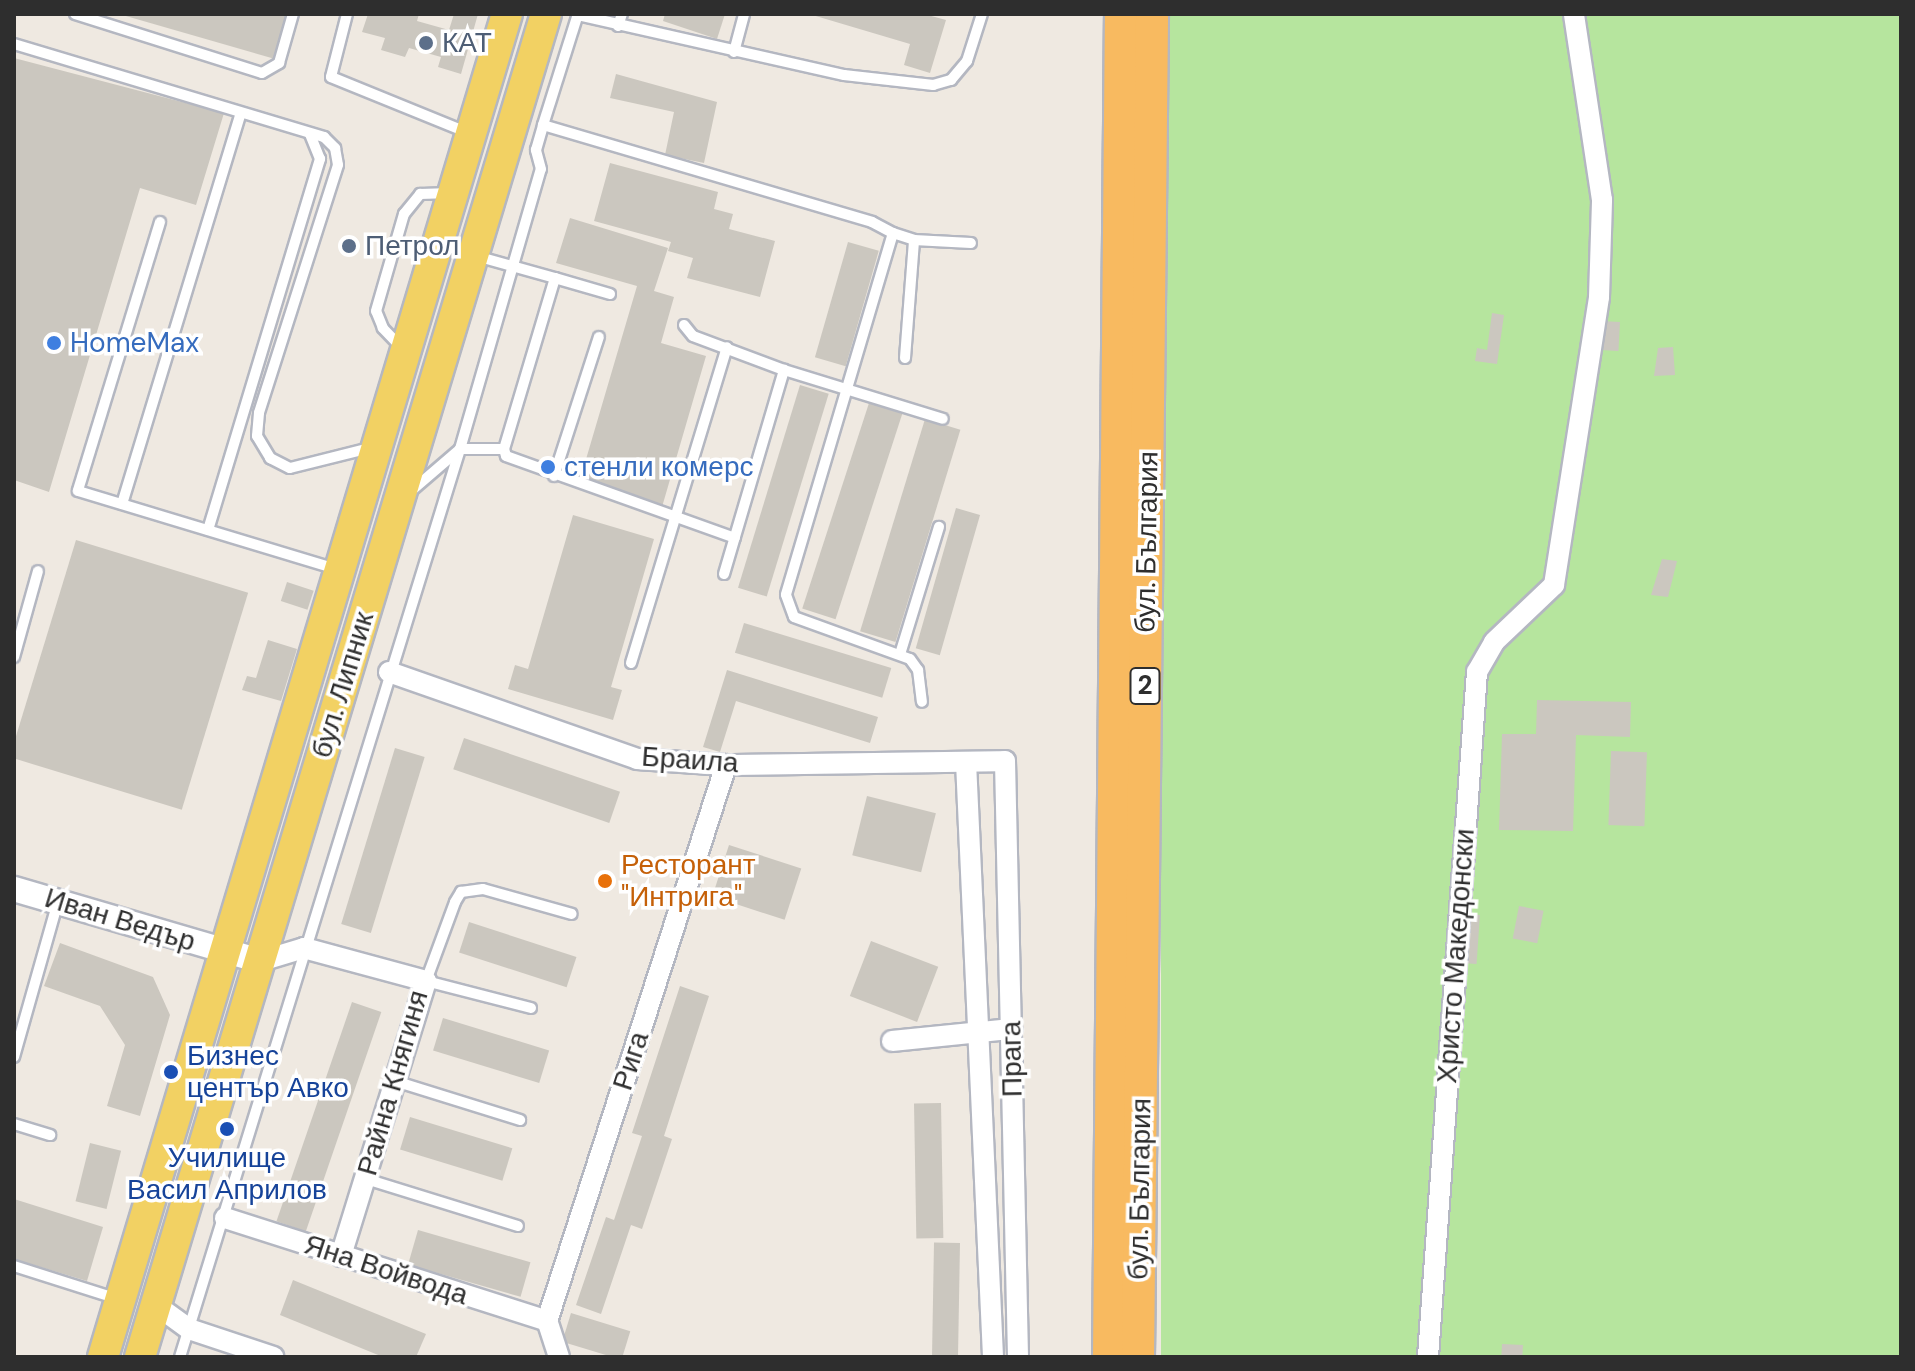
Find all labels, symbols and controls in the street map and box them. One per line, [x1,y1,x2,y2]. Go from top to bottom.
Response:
place label: КАТ [442,26,492,60]
marker: КАТ [417,34,435,52]
place label: Петрол [365,229,459,263]
marker: Петрол [340,237,358,255]
place label: HomeMax [70,326,199,360]
marker: HomeMax [45,334,63,352]
place label: стенли комерс [564,450,754,484]
street label: бул. България [1129,451,1165,633]
marker: стенли комерс [539,458,557,476]
street label: бул. Липник [305,608,381,762]
road number: 2 [1129,664,1161,708]
street label: Браила [640,740,740,780]
street label: Христо Македонски [1430,827,1482,1085]
place label: Ресторант "Интрига" [621,848,756,914]
marker: Ресторант "Интрига" [596,872,614,890]
street label: Иван Ведър [41,881,199,959]
street label: Райна Княгиня [351,987,435,1179]
street label: Прага [995,1020,1029,1098]
street label: Рига [606,1028,656,1094]
place label: Бизнес център Авко [187,1039,349,1105]
marker: Бизнес център Авко [162,1063,180,1081]
street label: бул. България [1122,1098,1158,1280]
marker: Училище Васил Априлов [218,1120,236,1138]
place label: Училище Васил Априлов [127,1141,327,1207]
street label: Яна Войвода [300,1228,472,1312]

